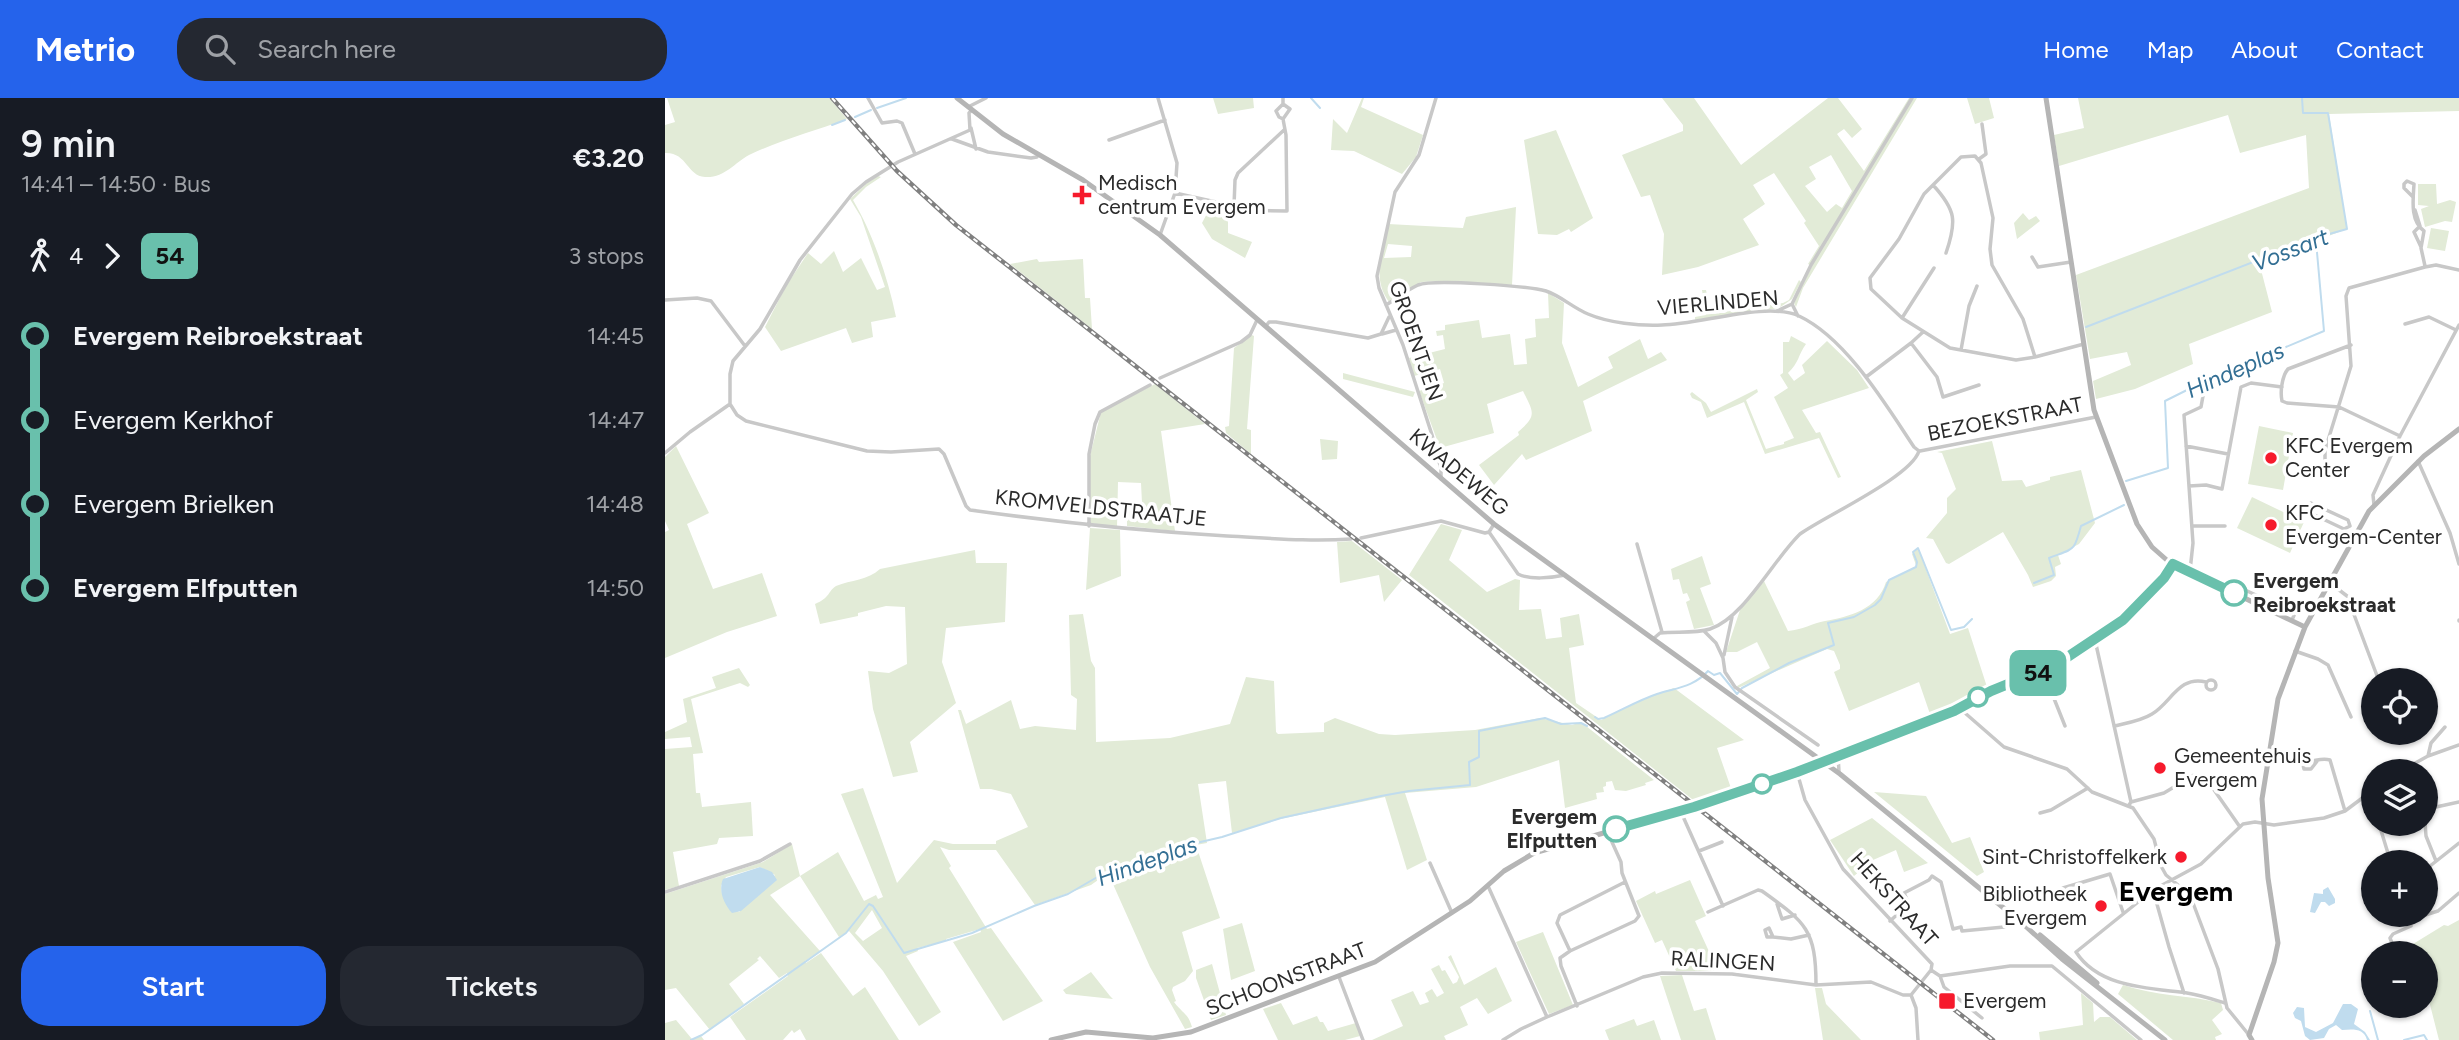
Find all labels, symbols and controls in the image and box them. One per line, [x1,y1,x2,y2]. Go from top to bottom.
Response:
search box [177,18,667,81]
text: Metrio [35,30,135,69]
icon: search [201,30,239,68]
text: Search here [257,33,396,65]
text: Home [2043,35,2109,64]
text: Map [2147,35,2193,64]
text: About [2231,35,2298,64]
text: Contact [2336,35,2424,64]
text: 9 min [21,121,116,167]
text: €3.20 [573,142,644,174]
text: 14:41 – 14:50 · Bus [21,170,211,198]
place label: Medisch centrum Evergem [1098,170,1266,219]
marker: Medisch centrum Evergem [1072,185,1092,205]
water label: Vossart [2248,223,2333,277]
icon: walk [21,237,59,275]
icon: forward [93,237,131,275]
text: 54 [155,241,184,270]
text: 4 [69,242,83,270]
text: 3 stops [569,242,644,270]
street label: GROENTJEN [1384,278,1449,404]
street label: VIERLINDEN [1656,285,1780,320]
text: Evergem Reibroekstraat [73,320,363,352]
text: 14:45 [587,322,644,350]
water label: Hindeplas [2182,336,2289,404]
street label: BEZOEKSTRAAT [1925,391,2085,446]
text: Evergem Kerkhof [73,404,273,436]
text: 14:47 [588,406,644,434]
street label: KWADEWEG [1405,423,1514,520]
place label: KFC Evergem Center [2285,433,2413,482]
marker: KFC Evergem Center [2263,450,2279,466]
street label: KROMVELDSTRAATJE [994,484,1208,531]
text: Evergem Brielken [73,488,274,520]
text: 14:48 [586,490,644,518]
place label: KFC Evergem-Center [2285,500,2442,549]
marker: KFC Evergem-Center [2263,517,2279,533]
place label: Evergem Reibroekstraat [2253,568,2396,617]
text: Evergem Elfputten [73,572,298,604]
text: 14:50 [586,574,644,602]
marker: Evergem Reibroekstraat [2221,580,2247,606]
line badge: 54 [2007,650,2069,696]
text: 54 [2023,658,2053,687]
map controls [2361,668,2438,1018]
button: locate [2361,668,2438,745]
unlabelled marker [1968,687,1988,707]
place label: Gemeentehuis Evergem [2174,743,2311,792]
button: layers [2361,759,2438,836]
marker: Gemeentehuis Evergem [2152,760,2168,776]
unlabelled marker [1752,774,1772,794]
place label: Evergem Elfputten [1506,804,1597,853]
marker: Evergem Elfputten [1603,816,1629,842]
water label: Hindeplas [1093,830,1201,892]
place label: Sint-Christoffelkerk [1982,844,2168,869]
street label: HEKSTRAAT [1845,846,1944,951]
marker: Sint-Christoffelkerk [2173,849,2189,865]
button: + [2361,850,2438,927]
district label: Evergem [2119,874,2233,908]
place label: Bibliotheek Evergem [1983,881,2088,930]
marker: Bibliotheek Evergem [2093,898,2109,914]
street label: SCHOONSTRAAT [1202,936,1370,1021]
button: − [2361,941,2438,1018]
street label: RALINGEN [1670,945,1776,976]
button: Start [21,946,326,1026]
button: Tickets [340,946,644,1026]
place label: Evergem [1963,988,2046,1013]
marker: Evergem [1937,991,1957,1011]

